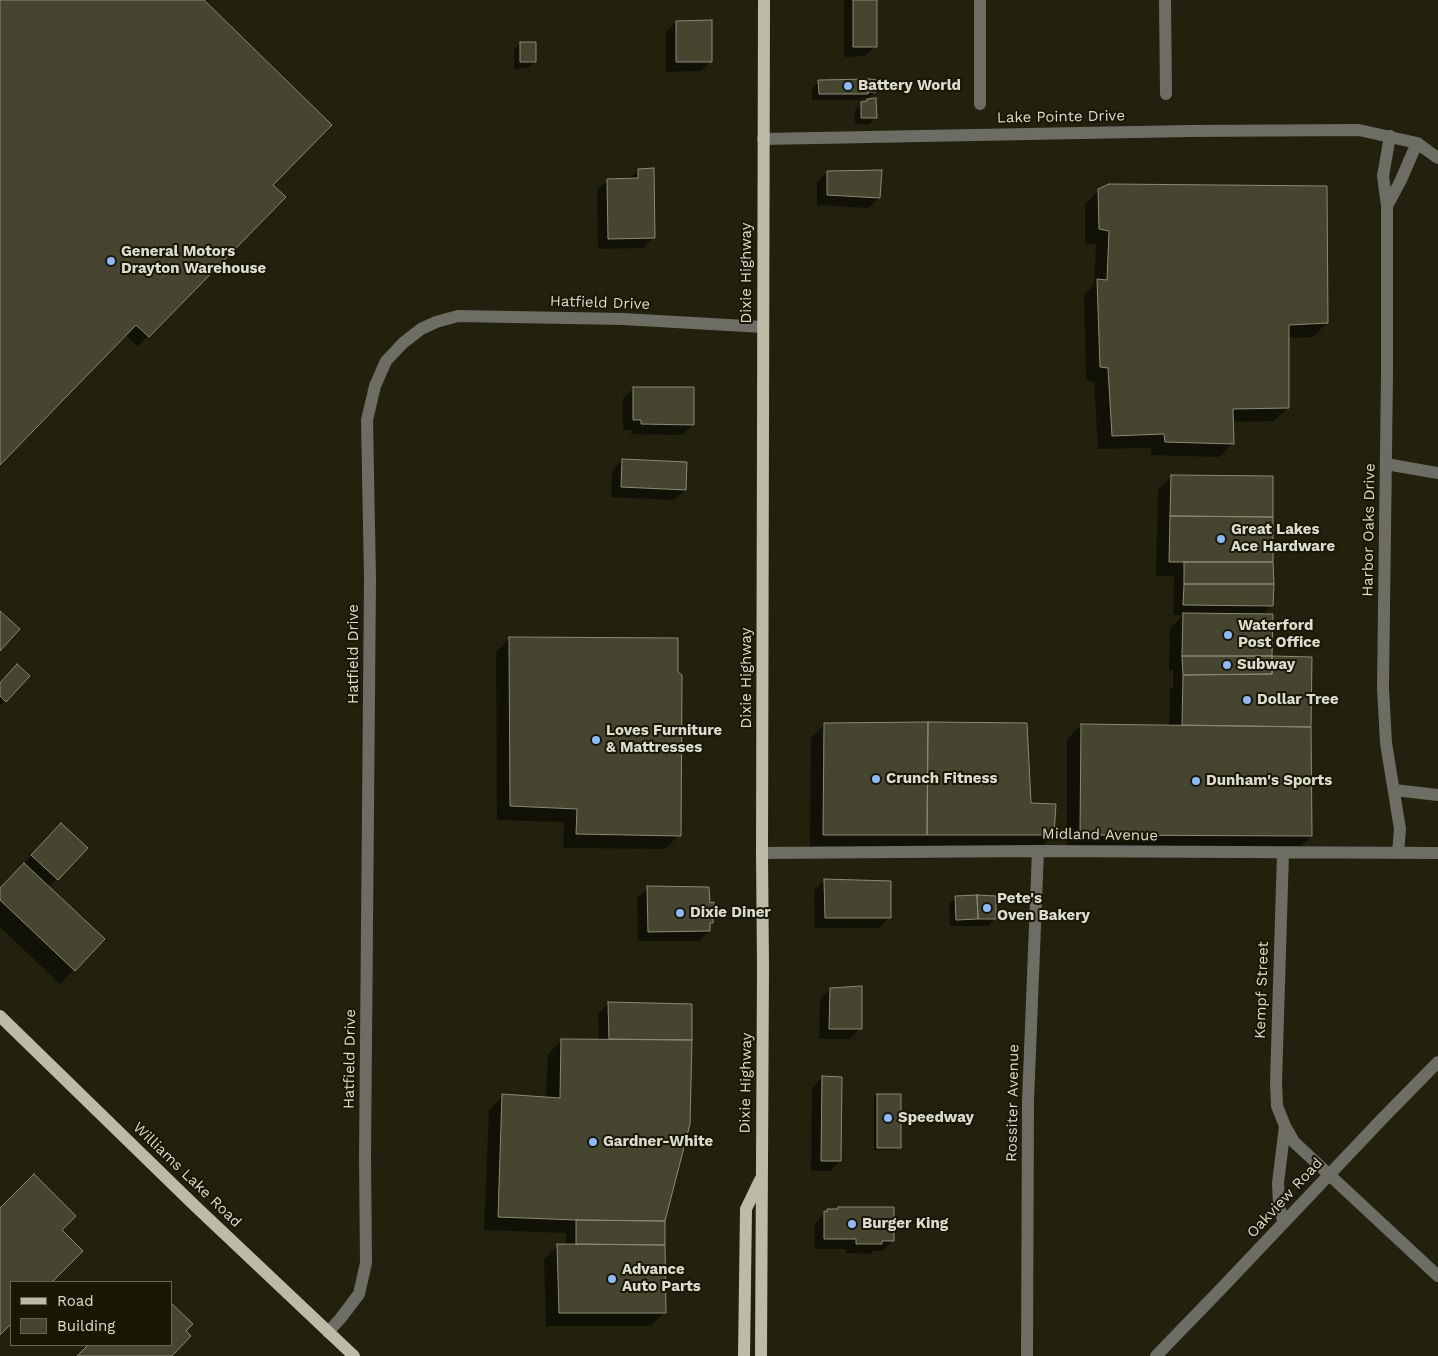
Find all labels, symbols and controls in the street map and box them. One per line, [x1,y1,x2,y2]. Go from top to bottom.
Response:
place label: Battery World [858,77,961,95]
marker: Battery World [842,80,854,92]
street label: Lake Pointe Drive [997,107,1125,127]
street label: Dixie Highway [738,223,756,323]
place label: General Motors Drayton Warehouse [121,243,266,278]
marker: General Motors Drayton Warehouse [105,255,117,267]
street label: Hatfield Drive [550,292,650,314]
street label: Harbor Oaks Drive [1359,463,1379,597]
place label: Great Lakes Ace Hardware [1231,521,1335,556]
marker: Great Lakes Ace Hardware [1215,533,1227,545]
street label: Hatfield Drive [345,604,363,704]
place label: Waterford Post Office [1238,617,1320,652]
street label: Dixie Highway [738,628,756,728]
marker: Waterford Post Office [1222,629,1234,641]
place label: Subway [1237,656,1295,674]
marker: Subway [1221,659,1233,671]
place label: Dollar Tree [1257,691,1339,709]
marker: Dollar Tree [1241,694,1253,706]
place label: Loves Furniture & Mattresses [606,722,722,757]
marker: Loves Furniture & Mattresses [590,734,602,746]
place label: Crunch Fitness [886,770,997,788]
place label: Dunham's Sports [1206,772,1332,790]
marker: Crunch Fitness [870,773,882,785]
marker: Dunham's Sports [1190,775,1202,787]
street label: Midland Avenue [1042,825,1158,845]
place label: Pete's Oven Bakery [997,890,1090,925]
marker: Pete's Oven Bakery [981,902,993,914]
place label: Dixie Diner [690,904,771,922]
marker: Dixie Diner [674,907,686,919]
street label: Kempf Street [1251,941,1273,1039]
street label: Hatfield Drive [340,1009,360,1109]
street label: Dixie Highway [736,1032,756,1134]
street label: Rossiter Avenue [1003,1044,1023,1162]
place label: Speedway [898,1109,974,1127]
marker: Speedway [882,1112,894,1124]
street label: Williams Lake Road [129,1119,245,1231]
place label: Gardner-White [603,1133,713,1151]
marker: Gardner-White [587,1136,599,1148]
street label: Oakview Road [1243,1154,1327,1242]
place label: Burger King [862,1215,948,1233]
marker: Burger King [846,1218,858,1230]
place label: Advance Auto Parts [622,1261,701,1296]
marker: Advance Auto Parts [606,1273,618,1285]
legend [10,1281,172,1346]
text: Road [57,1292,94,1310]
text: Building [57,1317,115,1335]

